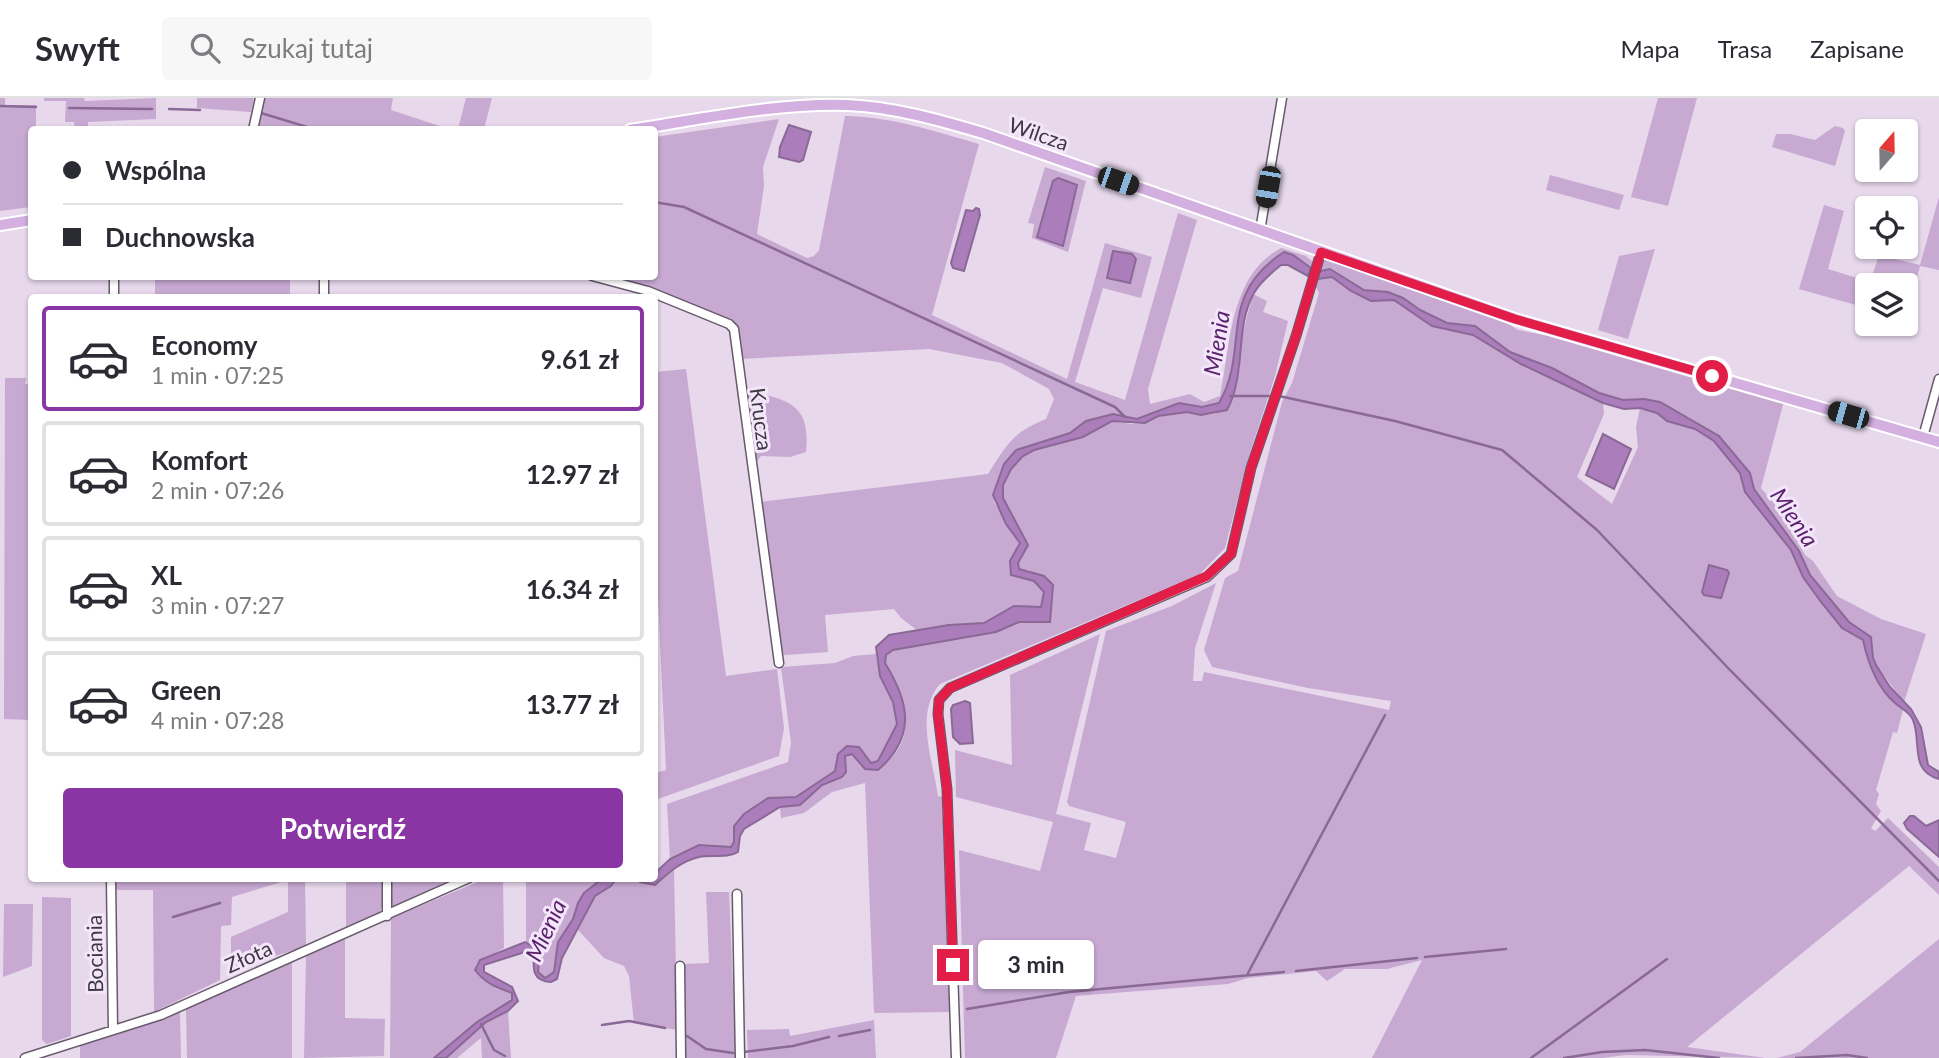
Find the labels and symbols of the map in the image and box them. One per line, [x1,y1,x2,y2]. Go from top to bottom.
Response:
street label: Wilcza [1006,111,1072,155]
north arrow [1855,119,1918,182]
car [1095,164,1142,198]
car [1255,164,1282,210]
water label: Mienia [1197,309,1235,377]
route start [1696,360,1728,392]
street label: Krucza [746,386,778,452]
car [1825,399,1872,431]
water label: Mienia [1765,482,1825,552]
water label: Mienia [519,895,571,965]
street label: Bociania [81,915,107,993]
street label: Złota [221,935,275,977]
callout: 3 min [978,940,1093,990]
route end [937,949,969,981]

